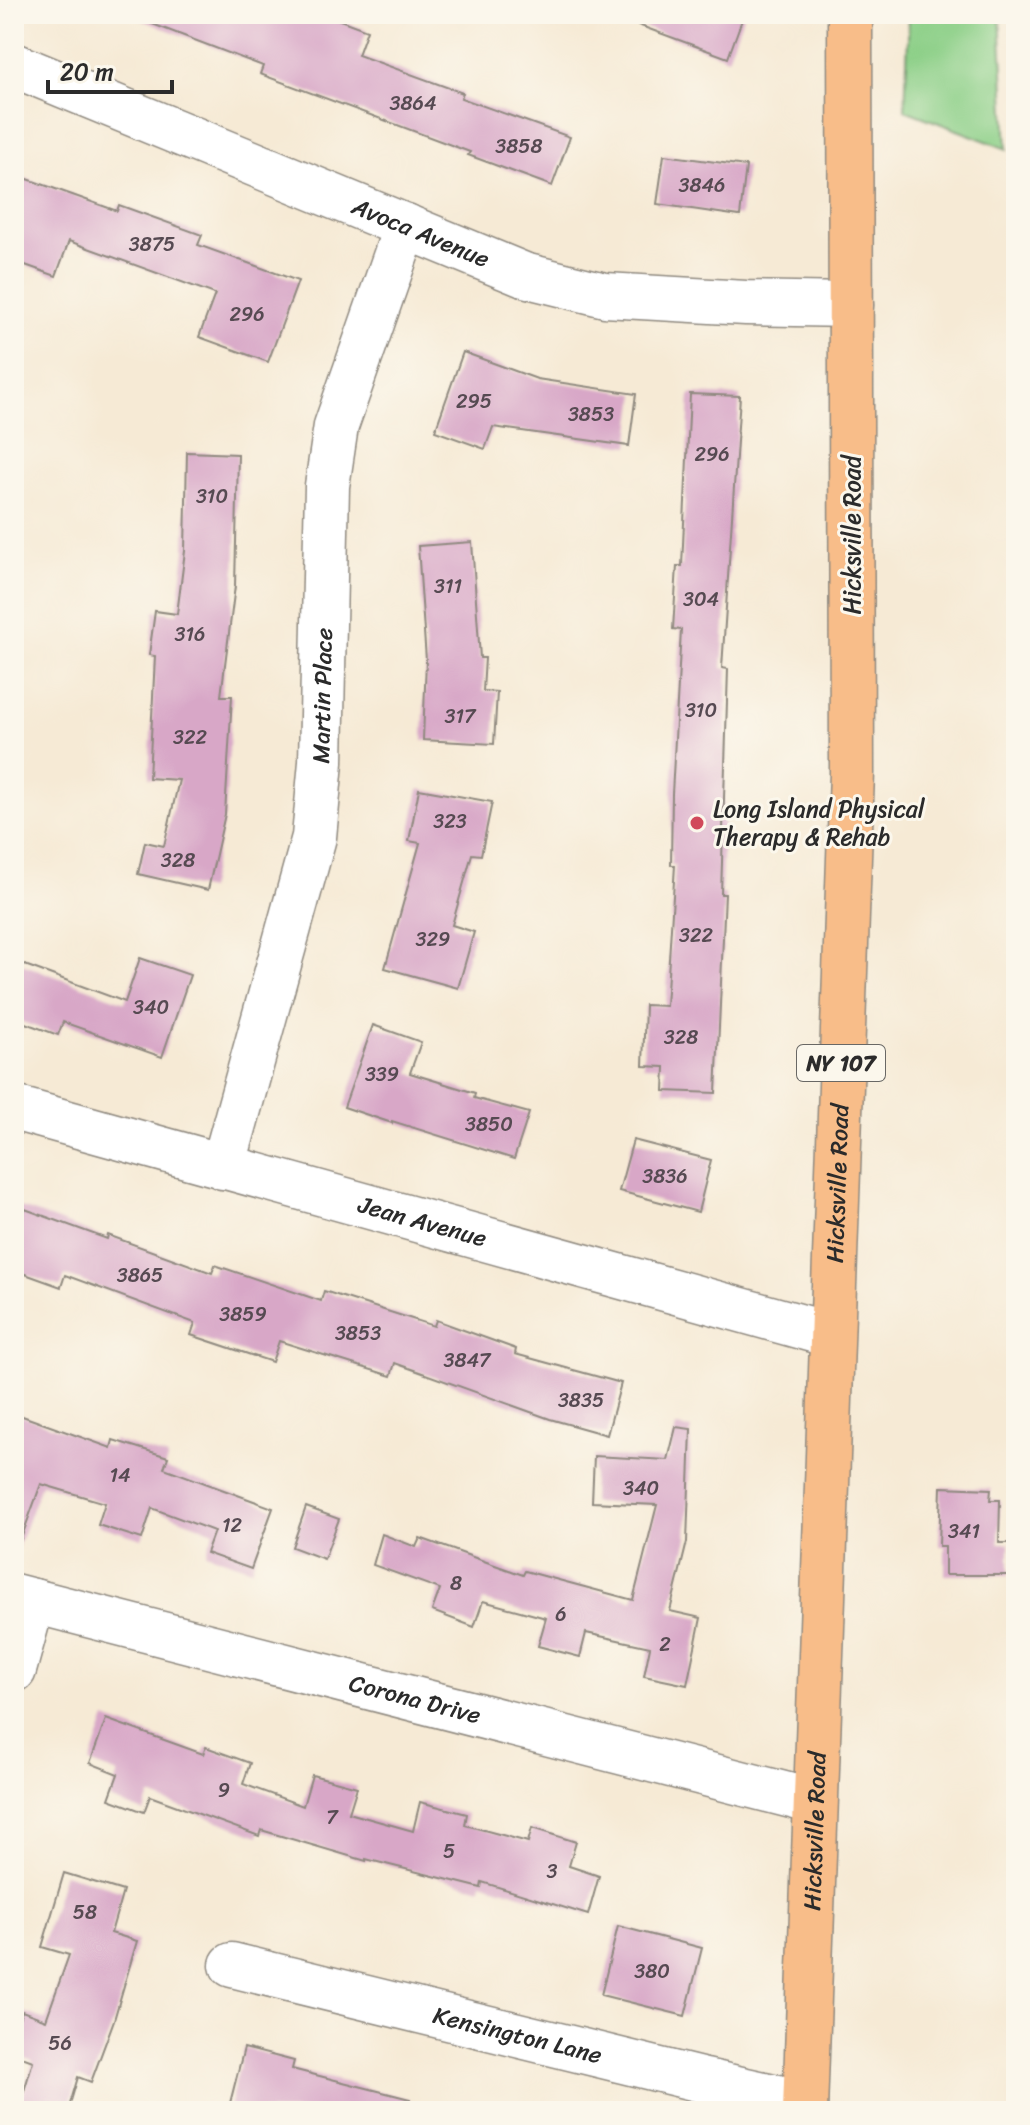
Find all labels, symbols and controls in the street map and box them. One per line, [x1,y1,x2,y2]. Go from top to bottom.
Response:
scale bar [48,44,172,94]
text: 20 m [60,51,114,93]
house number: 3864 [390,86,436,121]
house number: 3858 [495,129,543,164]
house number: 3846 [679,168,725,203]
street label: Avoca Avenue [344,185,496,280]
house number: 3875 [129,227,175,262]
house number: 296 [229,297,265,332]
house number: 295 [456,384,492,419]
house number: 3853 [568,397,614,432]
house number: 296 [694,437,730,472]
street label: Hicksville Road [831,453,873,614]
house number: 310 [196,479,228,514]
house number: 311 [434,569,462,604]
house number: 304 [683,582,719,617]
house number: 316 [175,617,205,652]
street label: Martin Place [300,627,345,764]
house number: 310 [685,693,717,728]
house number: 317 [445,699,477,734]
house number: 322 [173,720,207,755]
place label: Long Island Physical Therapy & Rehab [713,788,926,858]
house number: 323 [433,804,467,839]
marker: Long Island Physical Therapy & Rehab [688,814,706,832]
house number: 328 [161,843,195,878]
house number: 322 [679,918,713,953]
house number: 329 [416,922,450,957]
house number: 340 [133,990,169,1025]
house number: 328 [664,1020,698,1055]
road number: NY 107 [797,1045,885,1081]
house number: 339 [365,1057,399,1092]
street label: Hicksville Road [814,1101,861,1264]
house number: 3850 [465,1107,513,1142]
house number: 3836 [642,1159,688,1194]
street label: Jean Avenue [353,1183,492,1259]
house number: 3865 [117,1258,163,1293]
house number: 3859 [219,1297,267,1332]
house number: 3853 [335,1316,381,1351]
house number: 3847 [444,1343,492,1378]
house number: 3835 [558,1383,604,1418]
house number: 14 [109,1458,131,1493]
house number: 340 [623,1471,659,1506]
house number: 12 [222,1508,243,1543]
house number: 341 [948,1514,980,1549]
house number: 8 [450,1566,462,1601]
house number: 6 [555,1597,567,1632]
house number: 2 [659,1627,671,1662]
street label: Corona Drive [344,1662,485,1736]
street label: Hicksville Road [791,1749,839,1911]
house number: 9 [218,1773,230,1808]
house number: 7 [326,1800,339,1835]
house number: 5 [443,1834,455,1869]
house number: 3 [547,1854,558,1889]
house number: 58 [73,1895,97,1930]
house number: 380 [634,1954,670,1989]
street label: Kensington Lane [429,1994,606,2076]
house number: 56 [48,2026,72,2061]

